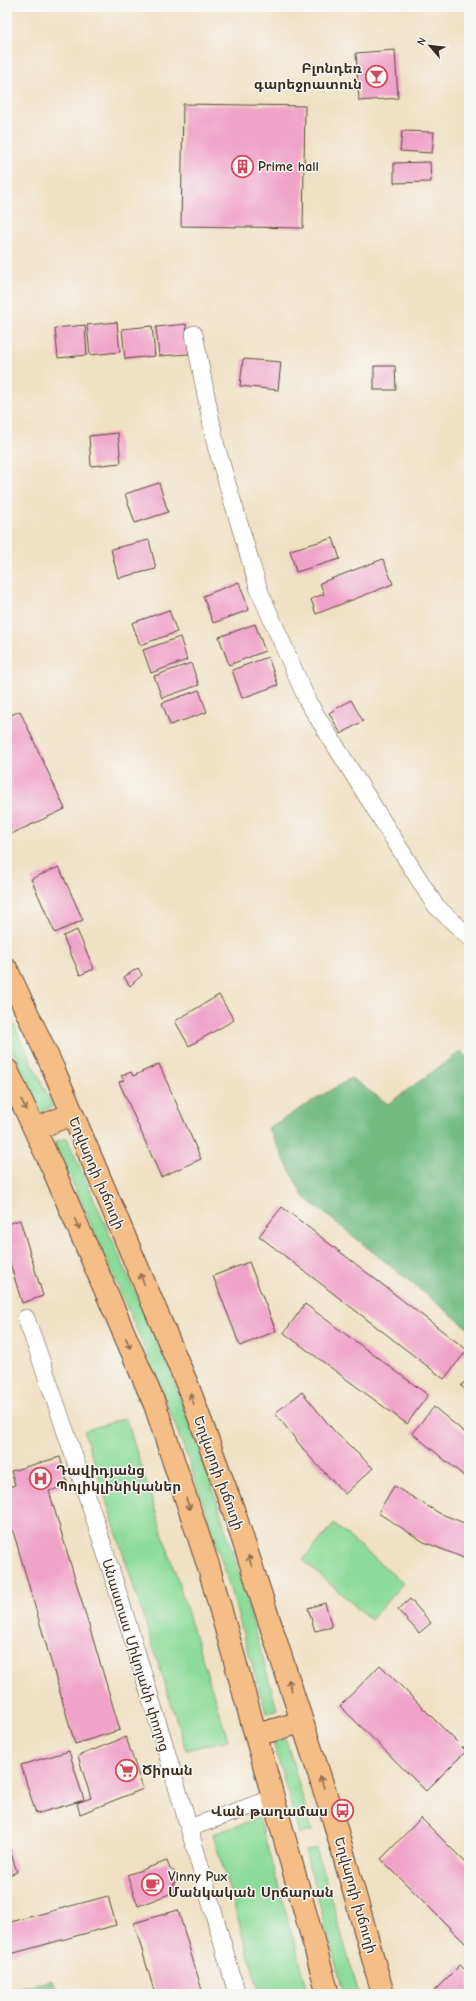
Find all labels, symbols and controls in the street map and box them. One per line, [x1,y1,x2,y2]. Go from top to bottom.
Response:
north arrow [410,26,450,66]
text: N [414,35,429,48]
place label: Բլոնդեռ գարեջրատուն [254,60,363,93]
bar icon: Բլոնդեռ գարեջրատուն [364,63,390,89]
building icon: Prime hall [230,153,256,179]
place label: Prime hall [258,158,319,175]
one-way arrow [20,1099,28,1111]
street label: Եղվարդի խճուղի [65,1114,128,1232]
one-way arrow [74,1217,81,1229]
one-way arrow [138,1274,146,1286]
one-way arrow [125,1337,132,1349]
one-way arrow [188,1394,196,1406]
street label: Եղվարդի խճուղի [190,1414,247,1533]
place label: Դավիդյանց Պոլիկլինիկաներ [56,1462,181,1495]
hospital icon: Դավիդյանց Պոլիկլինիկաներ [27,1465,53,1491]
one-way arrow [185,1498,192,1511]
one-way arrow [246,1555,253,1568]
street label: Անաստաս Միկոյանի փողոց [98,1557,173,1754]
one-way arrow [286,1679,293,1692]
supermarket icon: Ծիրան [114,1757,140,1783]
place label: Ծիրան [142,1762,193,1779]
one-way arrow [317,1776,325,1788]
bus stop icon: Վան թաղամաս [330,1798,356,1824]
place label: Վան թաղամաս [211,1803,328,1820]
street label: Եղվարդի խճուղի [331,1835,380,1955]
place label: Vinny Pux Մանկական Սրճարան [168,1868,334,1901]
cafe icon: Vinny Pux Մանկական Սրճարան [139,1871,165,1897]

